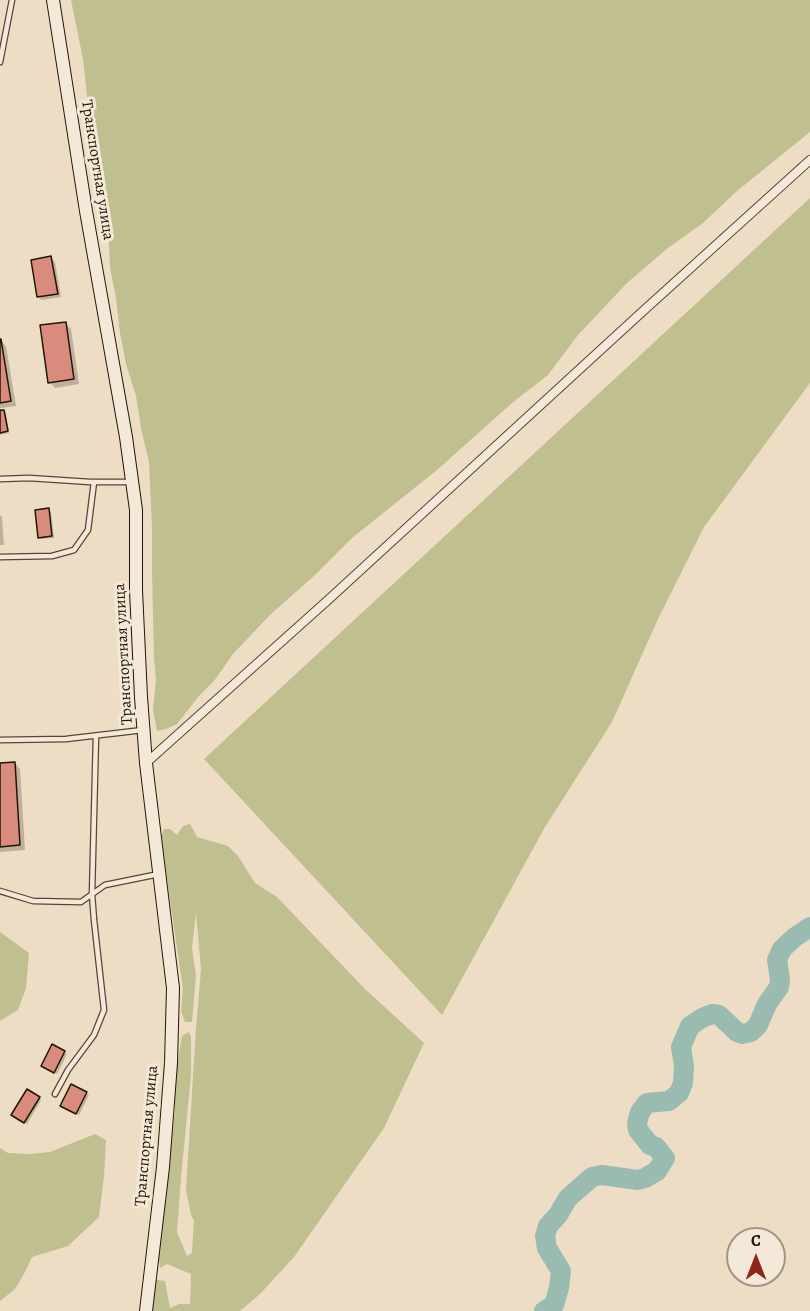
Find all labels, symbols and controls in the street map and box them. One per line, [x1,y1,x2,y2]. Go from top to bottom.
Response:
street label: Транспортная улица [76,99,118,241]
street label: Транспортная улица [111,583,137,725]
street label: Транспортная улица [131,1065,163,1207]
north arrow [726,1227,786,1287]
text: С [751,1230,761,1252]

